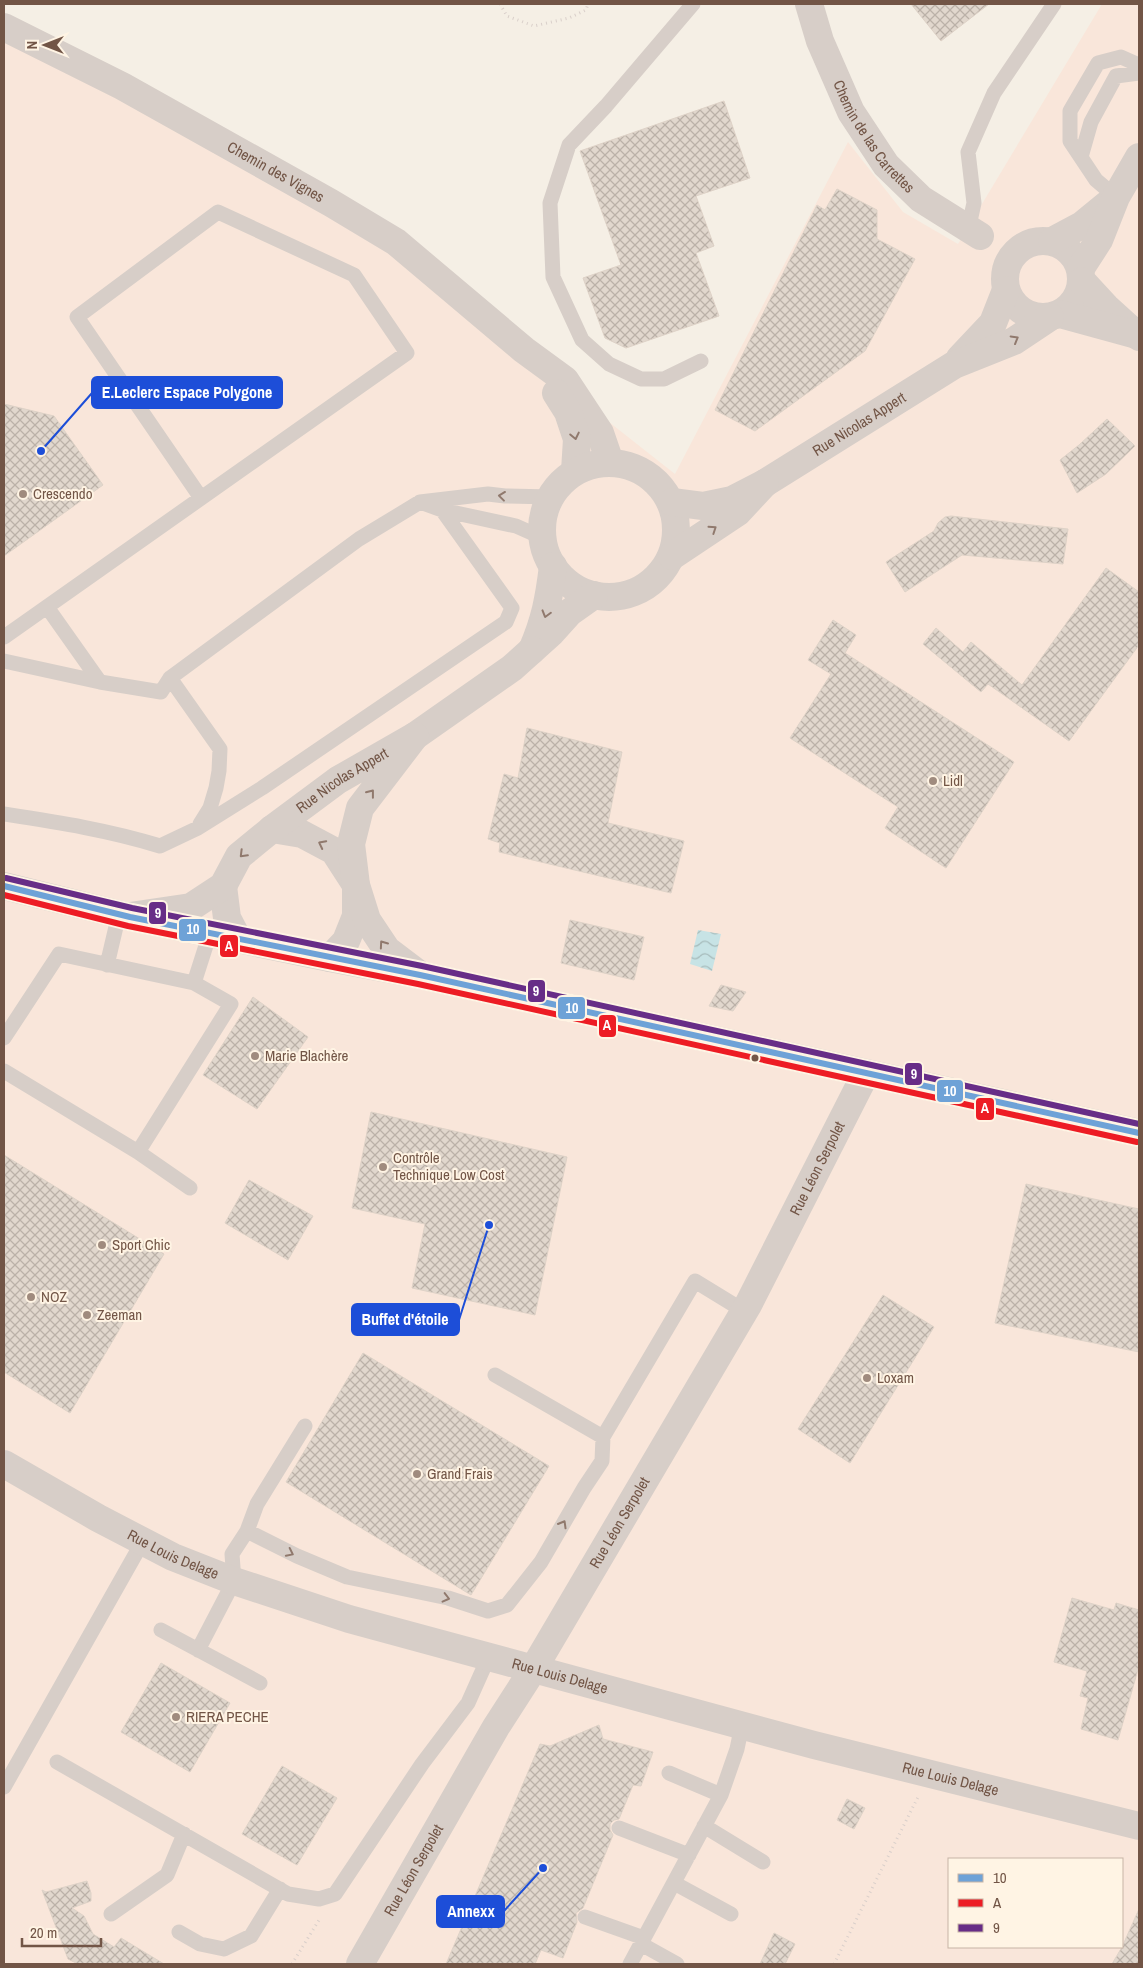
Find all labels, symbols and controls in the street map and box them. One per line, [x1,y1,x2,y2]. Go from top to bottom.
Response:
north arrow [20,20,70,70]
text: N [23,41,41,49]
street label: Chemin de las Carrettes [828,77,920,197]
street label: Chemin des Vignes [224,136,328,207]
one-way arrow [1009,335,1018,345]
callout: E.Leclerc Espace Polygone [92,377,282,408]
text: E.Leclerc Espace Polygone [102,381,272,403]
street label: Rue Nicolas Appert [808,386,910,461]
one-way arrow [569,431,580,440]
place label: Crescendo [33,483,93,504]
marker: Crescendo [17,488,29,500]
one-way arrow [498,491,506,502]
one-way arrow [707,526,716,535]
one-way arrow [541,609,552,618]
street label: Rue Nicolas Appert [291,742,392,818]
place label: Lidl [943,770,963,791]
marker: Lidl [927,775,939,787]
one-way arrow [366,790,374,799]
one-way arrow [318,840,327,850]
one-way arrow [240,848,249,857]
line badge: 9 [148,901,167,925]
text: 9 [155,904,161,922]
line badge: 10 [178,918,207,942]
text: 10 [187,920,199,938]
line badge: A [219,934,239,958]
text: A [225,937,234,955]
one-way arrow [380,940,389,949]
line badge: 9 [527,979,546,1003]
text: 9 [533,982,539,1000]
line badge: 10 [557,996,586,1020]
text: 10 [566,999,578,1017]
line badge: A [598,1014,617,1038]
text: A [603,1016,612,1034]
place label: Marie Blachère [265,1045,349,1066]
marker: Marie Blachère [249,1050,261,1062]
unlabelled marker [750,1053,760,1063]
line badge: 9 [904,1062,923,1086]
text: 9 [911,1065,917,1083]
line badge: 10 [936,1079,964,1103]
text: 10 [944,1082,956,1100]
line badge: A [975,1097,995,1121]
text: A [981,1099,990,1117]
street label: Rue Léon Serpolet [784,1117,850,1219]
place label: Contrôle Technique Low Cost [393,1147,505,1185]
marker: Contrôle Technique Low Cost [377,1161,389,1173]
place label: Sport Chic [112,1234,170,1255]
marker: Sport Chic [96,1239,108,1251]
place label: NOZ [41,1286,67,1307]
marker: NOZ [25,1291,37,1303]
place label: Zeeman [97,1304,142,1325]
callout: Buffet d'étoile [352,1304,459,1335]
text: Buffet d'étoile [362,1308,448,1330]
marker: Zeeman [81,1309,93,1321]
place label: Loxam [877,1367,914,1388]
marker: Loxam [861,1372,873,1384]
place label: Grand Frais [427,1463,493,1484]
marker: Grand Frais [411,1468,423,1480]
street label: Rue Léon Serpolet [584,1472,655,1572]
one-way arrow [557,1521,567,1530]
street label: Rue Louis Delage [124,1524,222,1584]
one-way arrow [285,1547,294,1557]
one-way arrow [441,1592,450,1603]
street label: Rue Louis Delage [510,1653,610,1699]
place label: RIERA PECHE [186,1706,269,1727]
marker: RIERA PECHE [170,1711,182,1723]
street label: Rue Louis Delage [900,1756,1001,1801]
street label: Rue Léon Serpolet [379,1820,448,1920]
legend [948,1858,1123,1948]
text: 10 [993,1867,1007,1888]
text: A [992,1892,1002,1913]
callout: Annexx [437,1896,504,1927]
text: Annexx [447,1900,495,1922]
scale bar [22,1916,101,1948]
text: 9 [993,1917,1000,1938]
text: 20 m [30,1922,57,1943]

